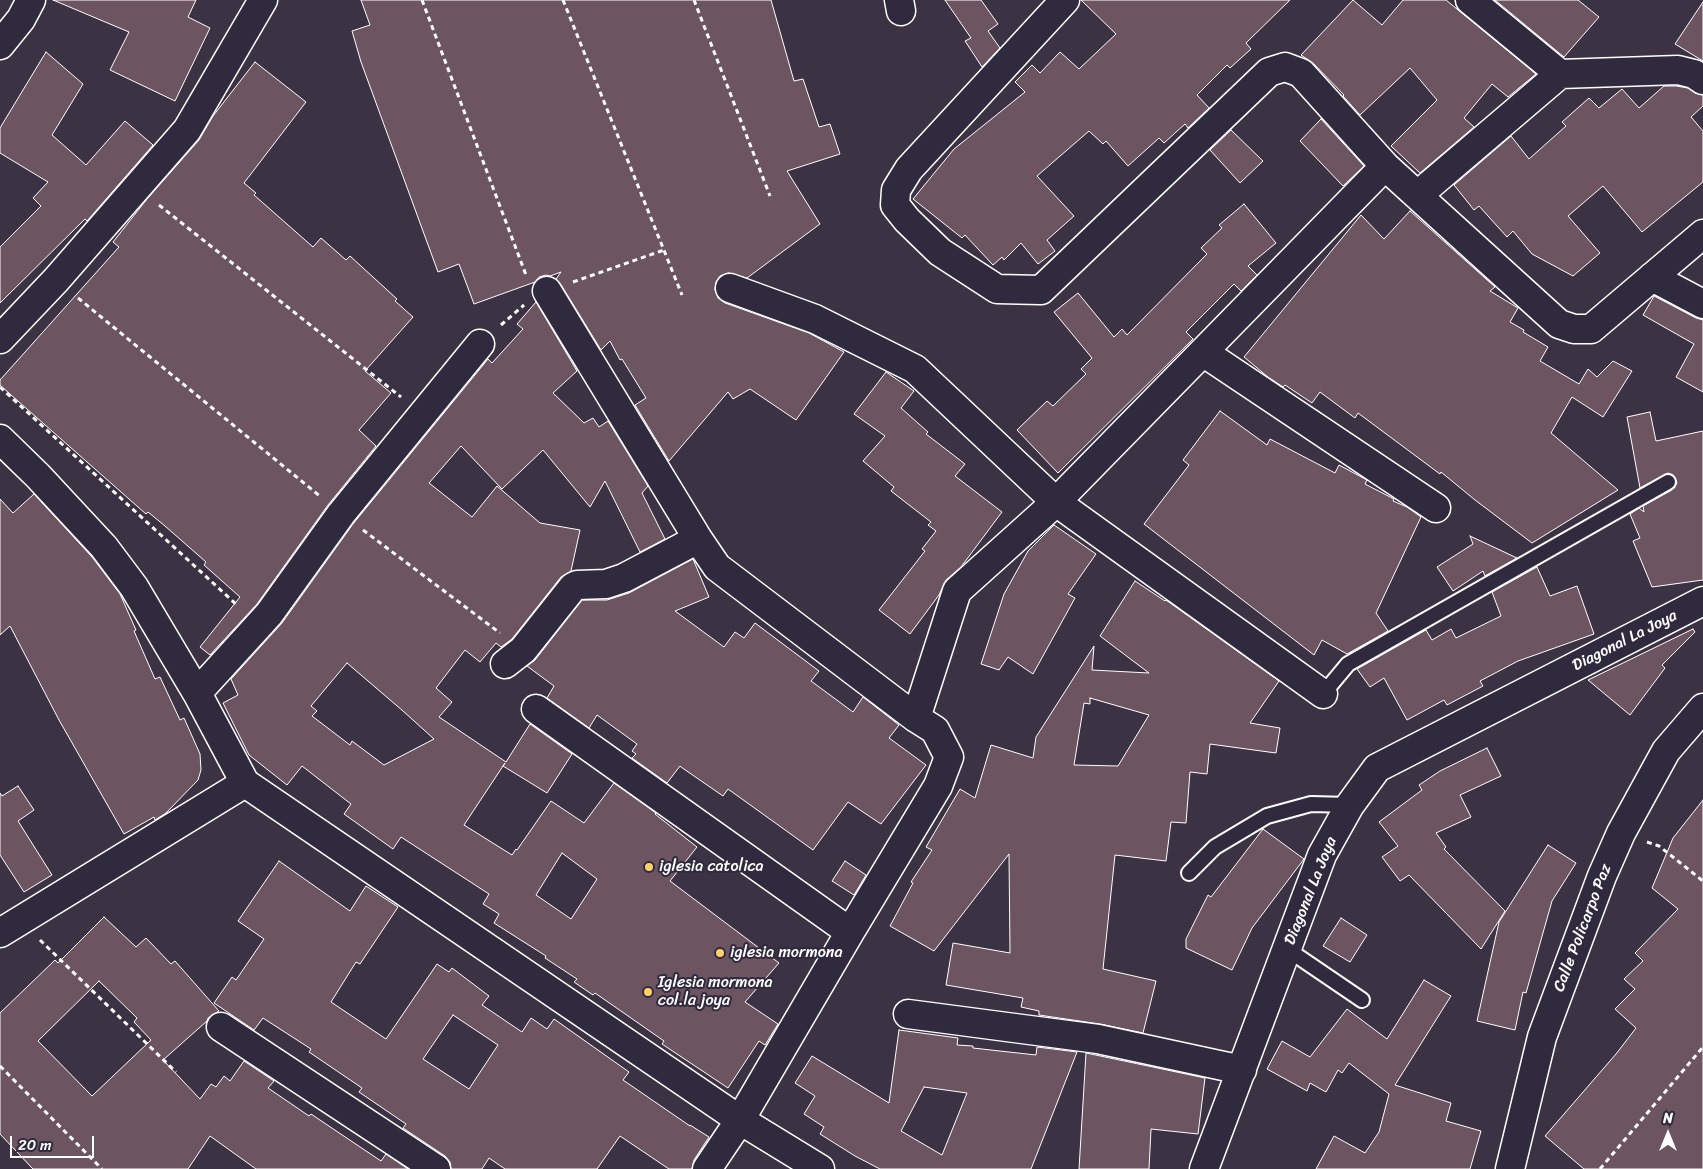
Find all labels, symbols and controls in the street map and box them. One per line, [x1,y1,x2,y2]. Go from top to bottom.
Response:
street label: Diagonal La Joya [1569,606,1681,676]
street label: Diagonal La Joya [1281,834,1341,948]
place label: iglesia catolica [659,857,764,877]
marker: iglesia catolica [643,861,655,873]
street label: Calle Policarpo Paz [1550,862,1616,994]
place label: iglesia mormona [730,943,842,963]
marker: iglesia mormona [714,947,726,959]
place label: Iglesia mormona col.la joya [658,973,772,1011]
marker: Iglesia mormona col.la joya [642,986,654,998]
text: N [1663,1106,1673,1131]
north arrow [1643,1109,1693,1159]
scale bar [12,1126,96,1158]
text: 20 m [18,1132,52,1158]

